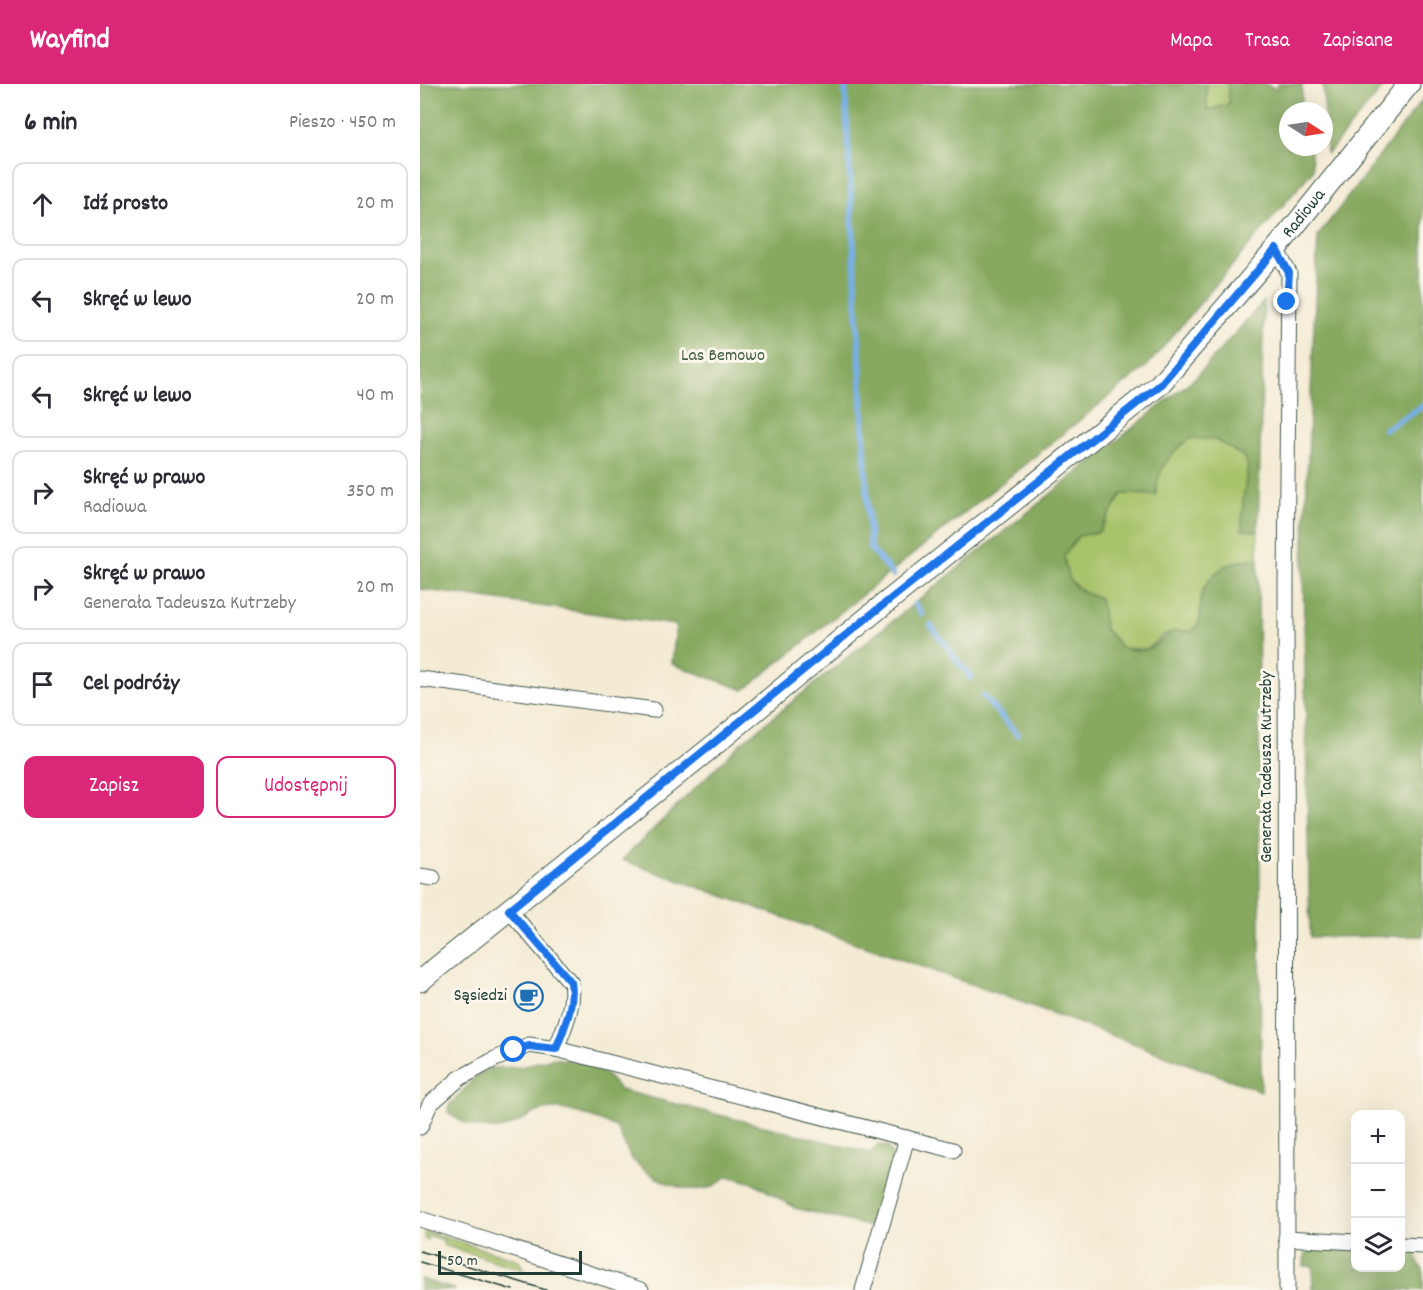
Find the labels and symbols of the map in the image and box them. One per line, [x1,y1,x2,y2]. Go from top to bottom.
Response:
north arrow [1279,102,1333,156]
street label: Radiowa [1277,183,1332,244]
route end [1273,288,1299,314]
park label: Las Bemowo [681,344,765,369]
street label: Generała Tadeusza Kutrzeby [1255,671,1280,863]
cafe icon: Sąsiedzi [512,980,544,1012]
place label: Sąsiedzi [454,984,507,1009]
route start [500,1036,526,1062]
scale bar [438,1248,582,1276]

